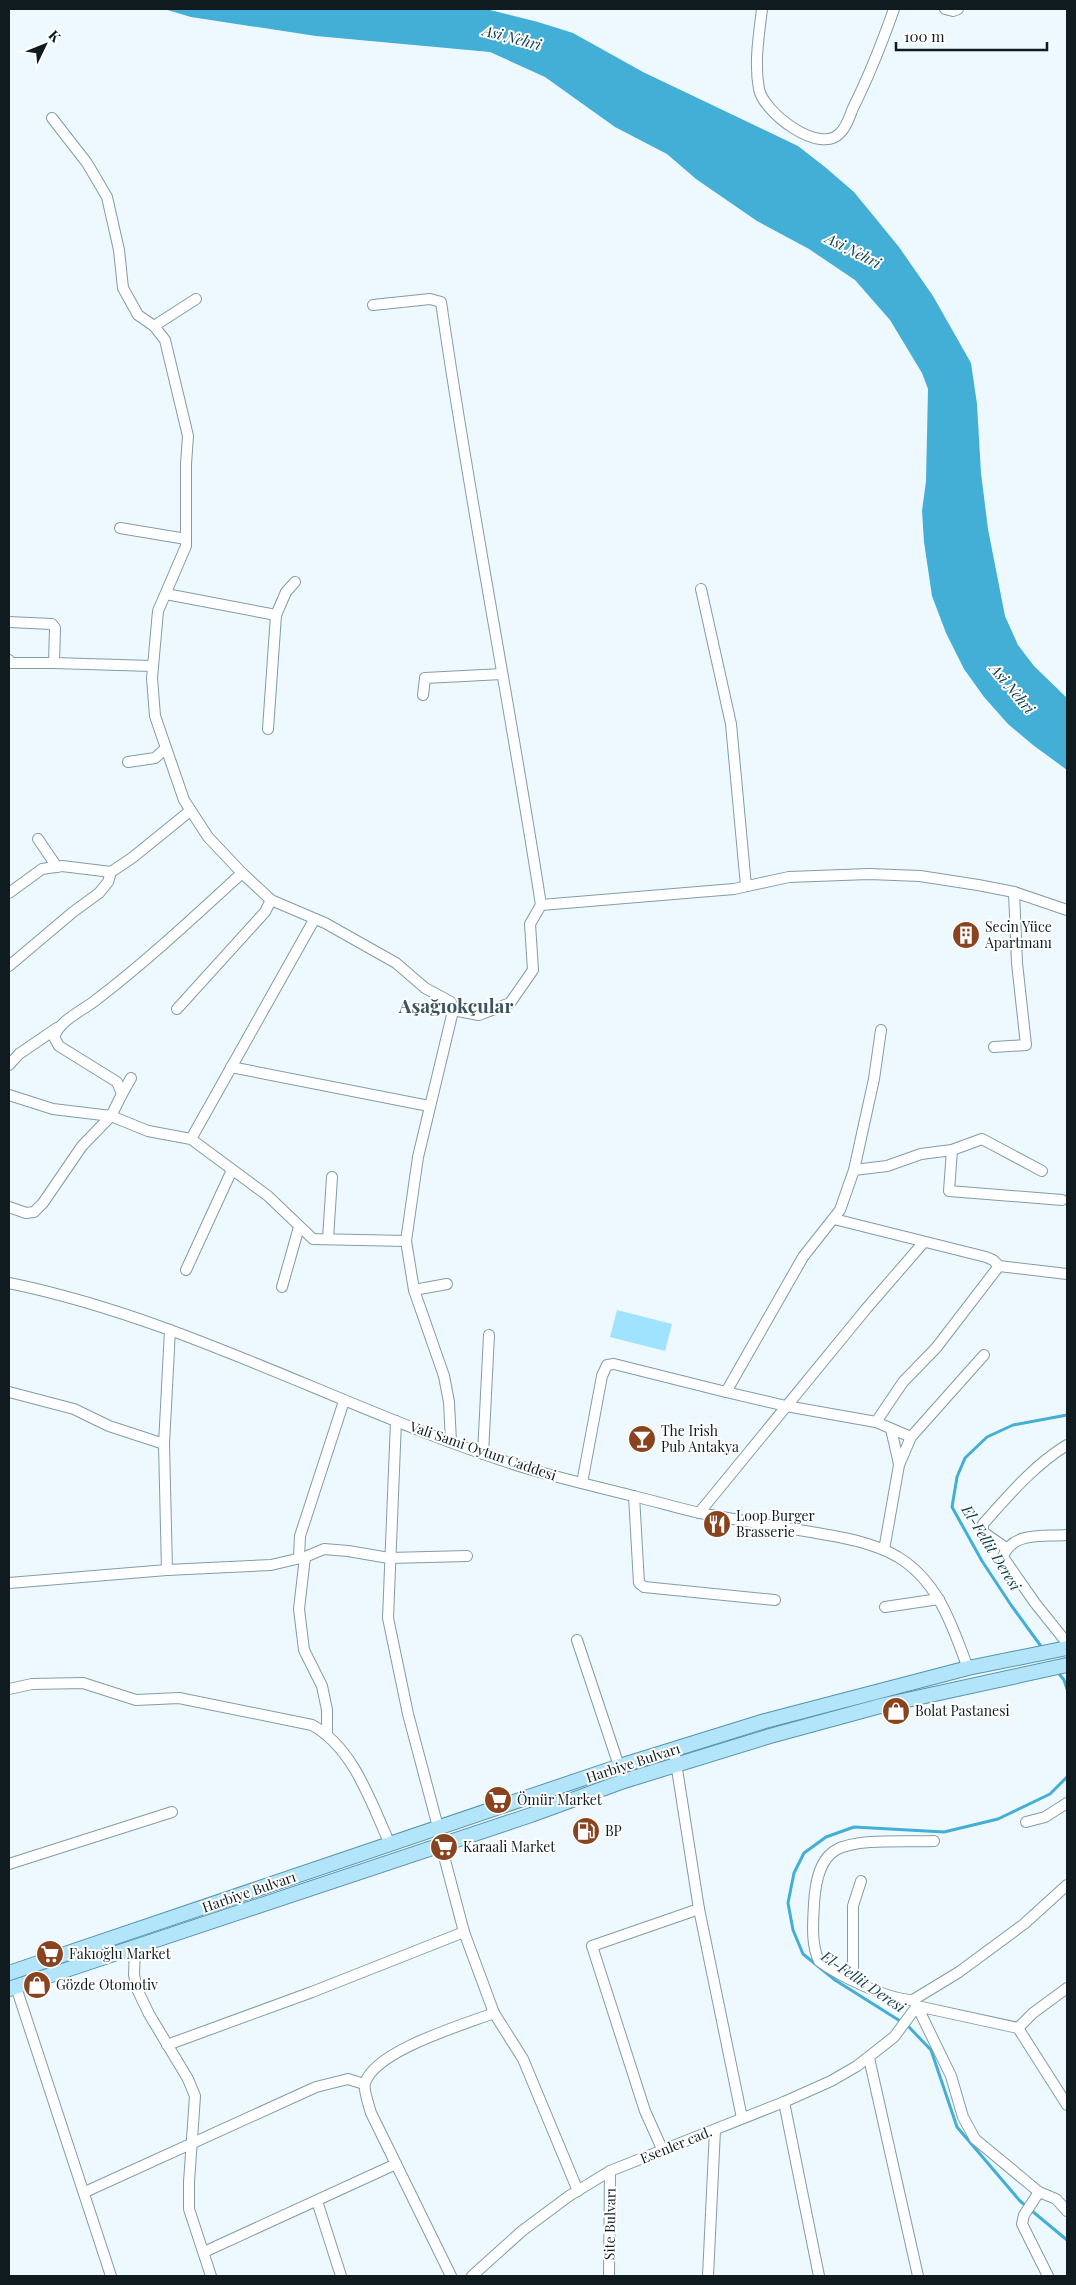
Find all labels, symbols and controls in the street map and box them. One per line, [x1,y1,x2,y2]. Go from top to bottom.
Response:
water label: Asi Nehri [479,19,544,55]
north arrow [20,20,70,70]
scale bar [896,20,1047,52]
text: K [45,26,66,47]
text: 100 m [904,26,945,46]
water label: Asi Nehri [821,227,885,273]
water label: Asi Nehri [985,658,1040,718]
place label: Secin Yüce Apartmanı [984,917,1052,952]
building icon: Secin Yüce Apartmanı [951,920,981,950]
district label: Aşağıokçular [398,992,513,1018]
street label: Vali Sami Oytun Caddesi [406,1416,559,1485]
place label: The Irish Pub Antakya [661,1421,739,1456]
bar icon: The Irish Pub Antakya [627,1424,657,1454]
water label: El-Fellit Deresi [957,1500,1026,1594]
place label: Loop Burger Brasserie [736,1506,816,1541]
restaurant icon: Loop Burger Brasserie [702,1509,732,1539]
shop icon: Bolat Pastanesi [881,1696,911,1726]
place label: Bolat Pastanesi [915,1701,1010,1720]
street label: Harbiye Bulvarı [583,1738,682,1787]
supermarket icon: Ömür Market [483,1785,513,1815]
place label: Ömür Market [517,1790,603,1809]
fuel station icon: BP [571,1816,601,1846]
place label: BP [605,1821,622,1840]
supermarket icon: Karaali Market [429,1832,459,1862]
place label: Karaali Market [463,1837,556,1856]
street label: Harbiye Bulvarı [199,1867,298,1916]
supermarket icon: Fakıoğlu Market [35,1939,65,1969]
place label: Fakıoğlu Market [69,1944,172,1963]
water label: El-Fellit Deresi [817,1945,910,2017]
shop icon: Gözde Otomotiv [22,1970,52,2000]
place label: Gözde Otomotiv [56,1975,158,1994]
street label: Esenler cad. [637,2121,715,2168]
street label: Site Bulvarı [599,2188,620,2260]

